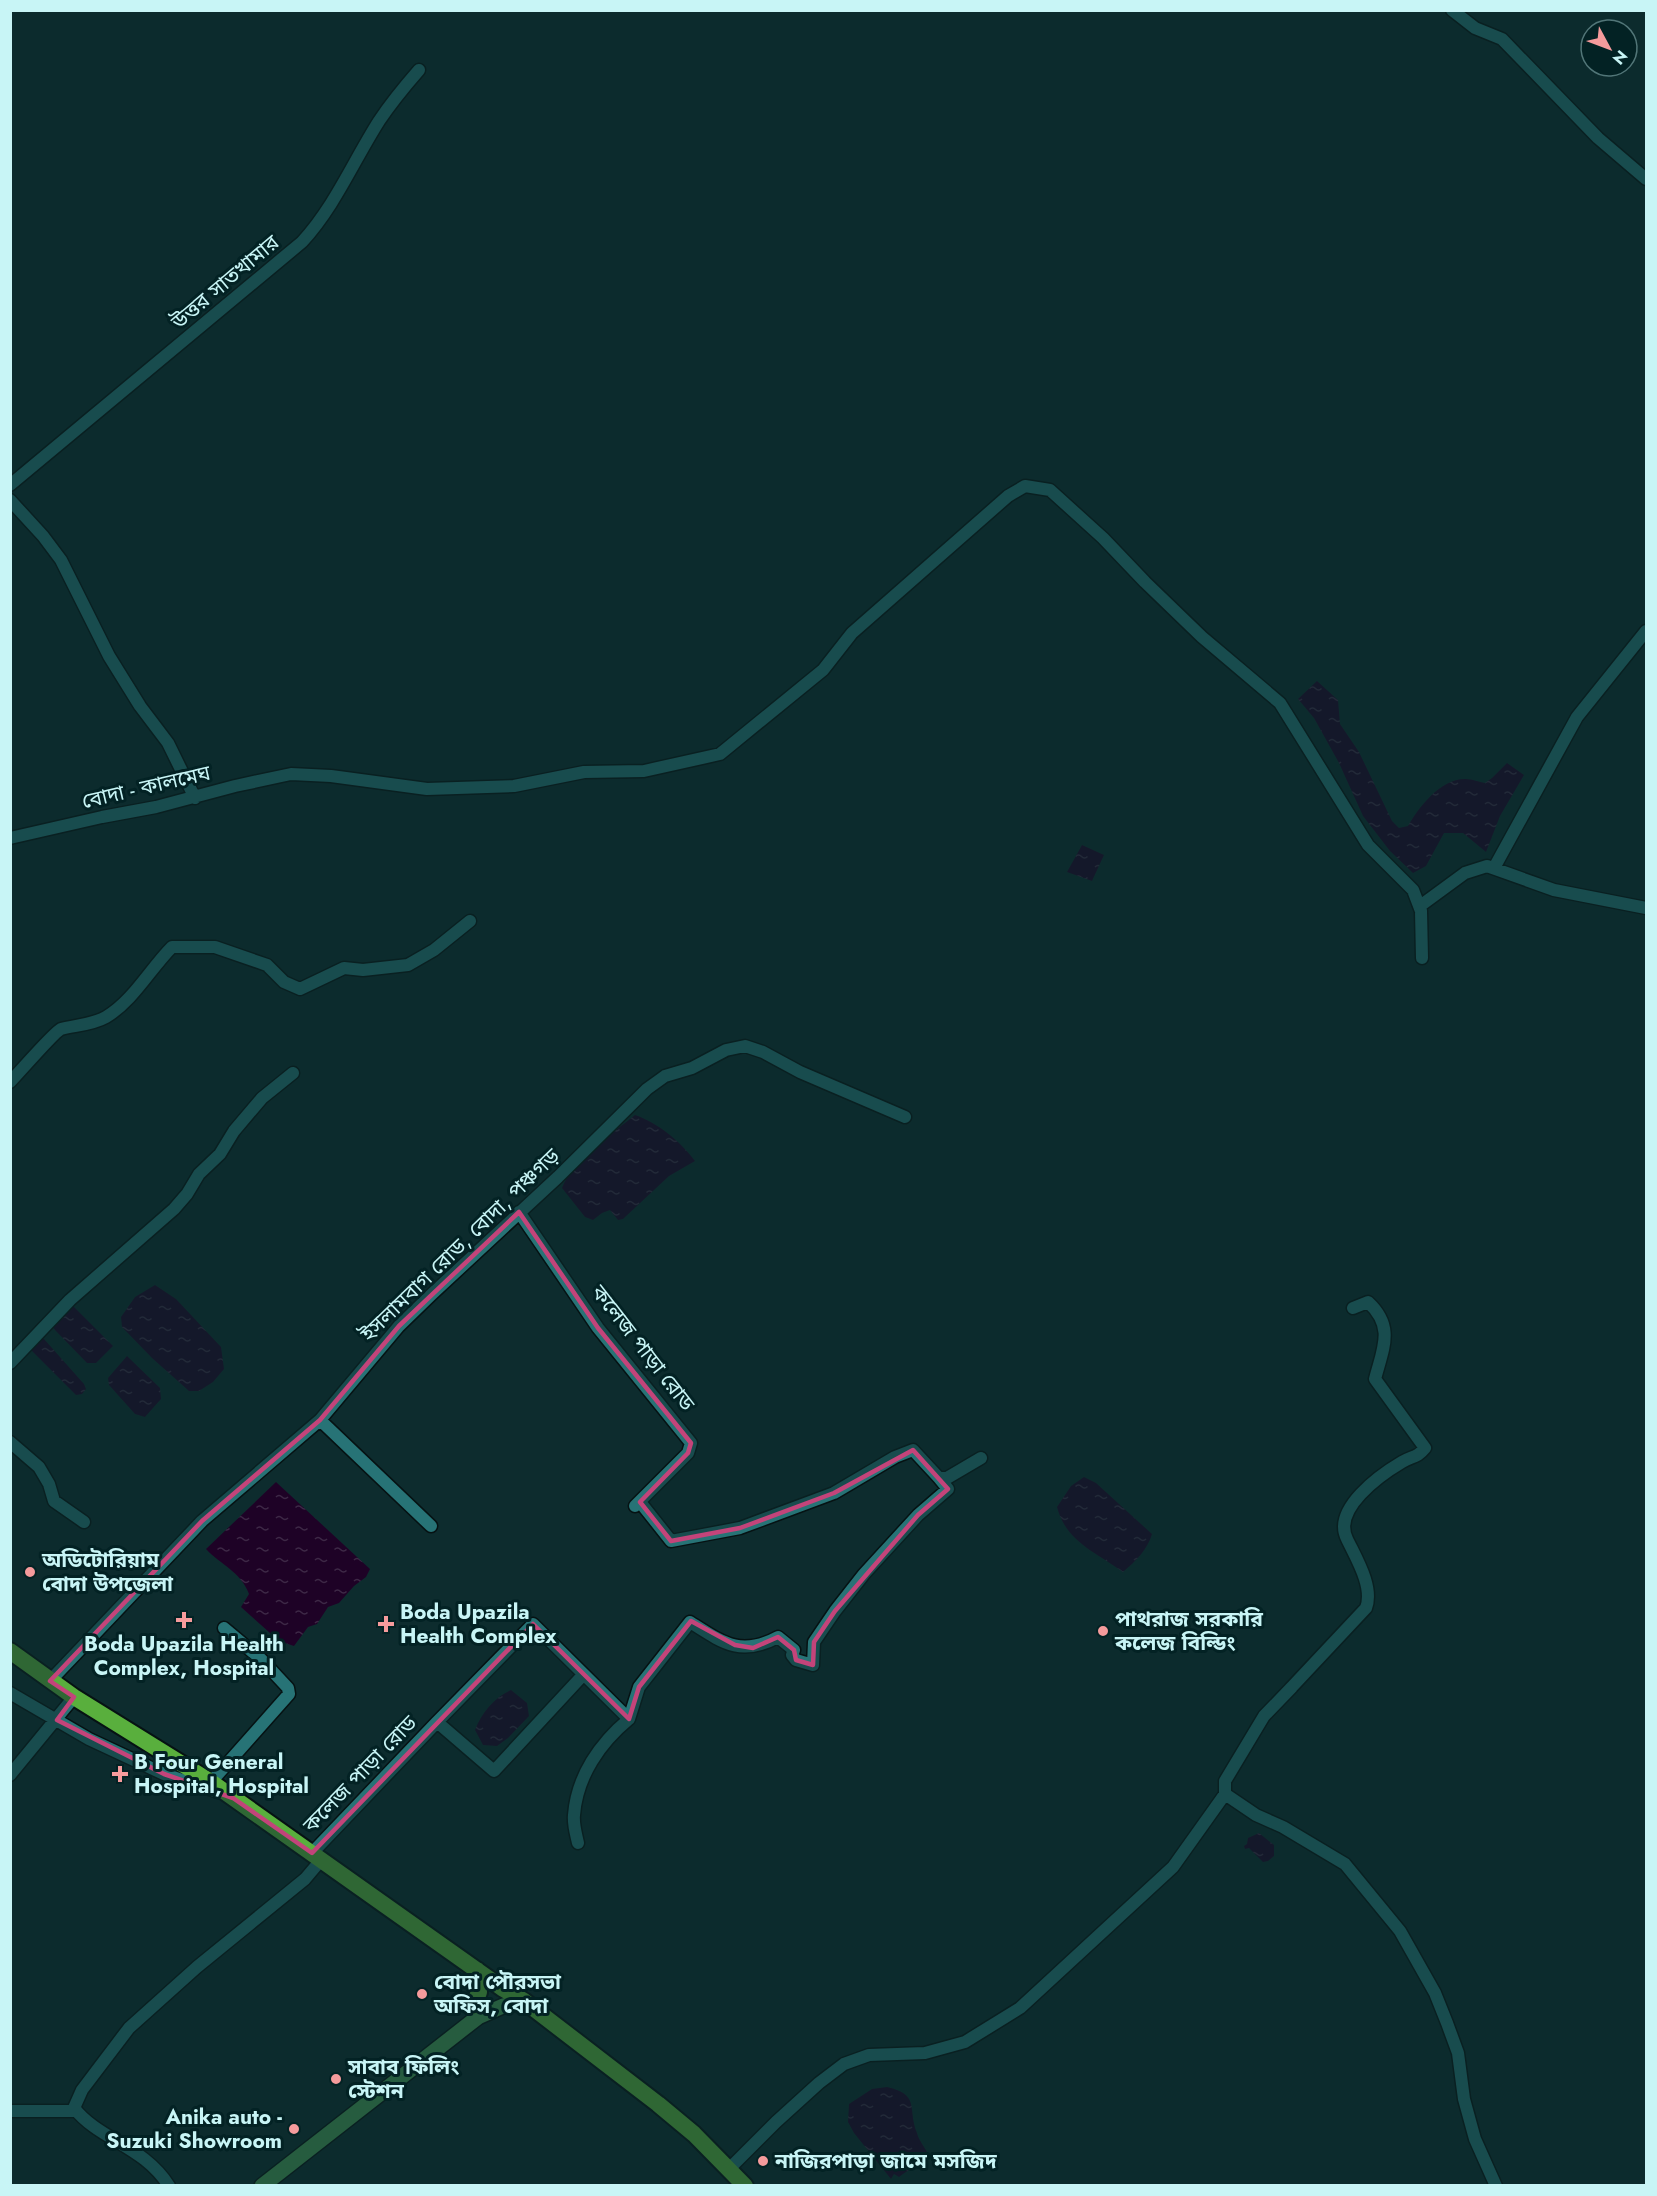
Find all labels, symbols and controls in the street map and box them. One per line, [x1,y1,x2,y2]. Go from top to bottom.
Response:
north arrow [1579,18,1639,78]
text: N [1607,45,1633,70]
street label: উত্তর সাতখামার [164,228,286,337]
street label: বোদা - কালমেঘ [79,757,214,816]
street label: ইসলামবাগ রোড, বোদা, পঞ্চগড় [353,1141,567,1349]
street label: কলেজ পাড়া রোড [584,1278,702,1418]
place label: অডিটোরিয়াম বোদা উপজেলা [41,1545,174,1599]
marker: অডিটোরিয়াম বোদা উপজেলা [23,1565,37,1579]
place label: Boda Upazila Health Complex [400,1597,557,1651]
place label: পাথরাজ সরকারি কলেজ বিল্ডিং [1114,1604,1263,1658]
marker: Boda Upazila Health Complex, Hospital [175,1611,193,1629]
marker: Boda Upazila Health Complex [377,1615,395,1633]
marker: পাথরাজ সরকারি কলেজ বিল্ডিং [1096,1624,1110,1638]
place label: Boda Upazila Health Complex, Hospital [84,1629,284,1683]
street label: কলেজ পাড়া রোড [296,1708,424,1840]
place label: B Four General Hospital, Hospital [134,1747,309,1801]
marker: B Four General Hospital, Hospital [111,1765,129,1783]
place label: বোদা পৌরসভা অফিস, বোদা [433,1967,562,2021]
marker: বোদা পৌরসভা অফিস, বোদা [415,1987,429,2001]
place label: সাবাব ফিলিং স্টেশন [347,2052,460,2106]
marker: সাবাব ফিলিং স্টেশন [329,2072,343,2086]
place label: Anika auto - Suzuki Showroom [106,2102,282,2156]
marker: Anika auto - Suzuki Showroom [287,2122,301,2136]
place label: নাজিরপাড়া জামে মসজিদ [774,2146,998,2176]
marker: নাজিরপাড়া জামে মসজিদ [756,2154,770,2168]

